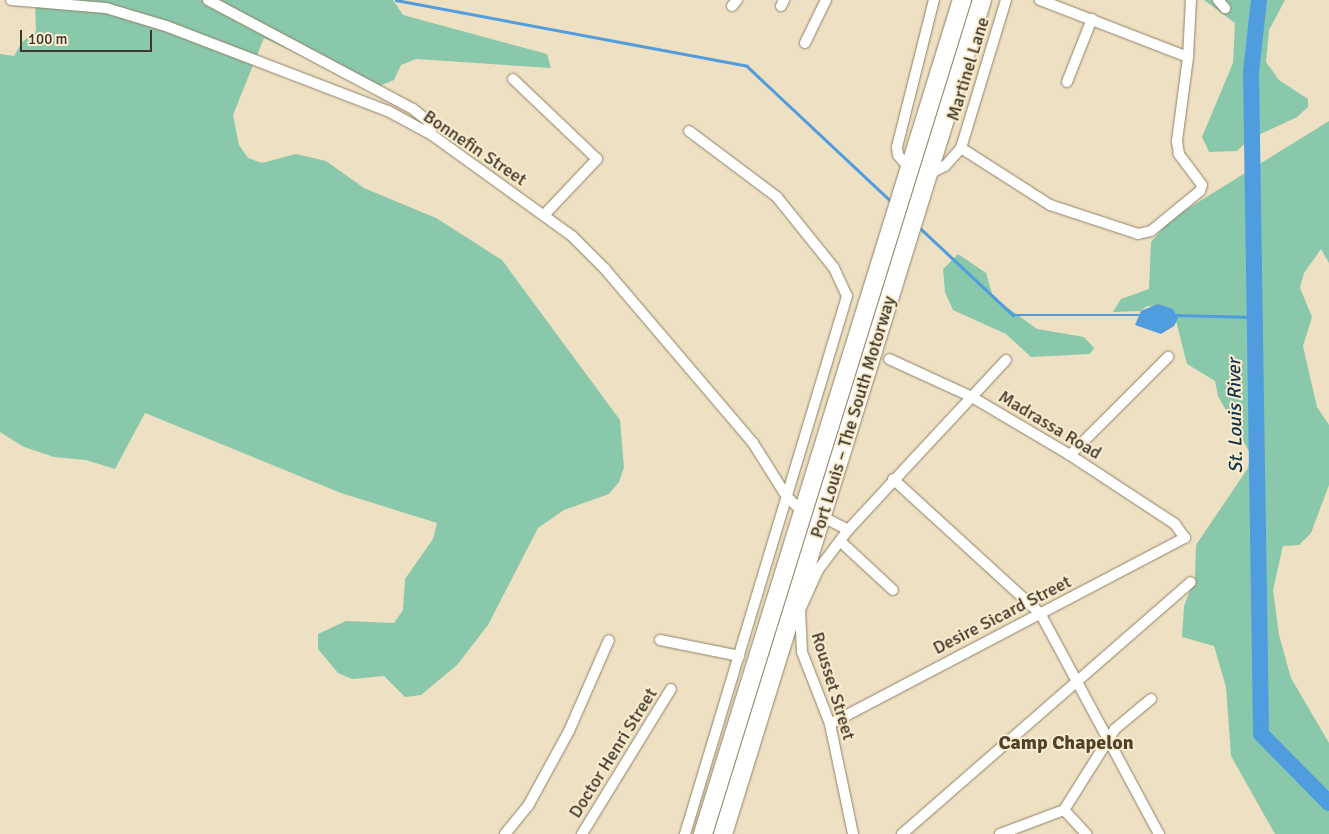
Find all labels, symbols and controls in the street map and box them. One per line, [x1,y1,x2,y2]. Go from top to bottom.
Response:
street label: Martinel Lane [942,15,994,123]
scale bar [22,20,155,52]
text: 100 m [28,30,68,48]
street label: Bonnefin Street [419,105,531,191]
street label: Port Louis – The South Motorway [806,293,900,541]
water label: St. Louis River [1224,358,1248,474]
street label: Madrassa Road [995,386,1105,464]
street label: Desire Sicard Street [929,571,1075,659]
street label: Rousset Street [806,629,860,743]
street label: Doctor Henri Street [564,684,662,822]
district label: Camp Chapelon [998,730,1134,754]

